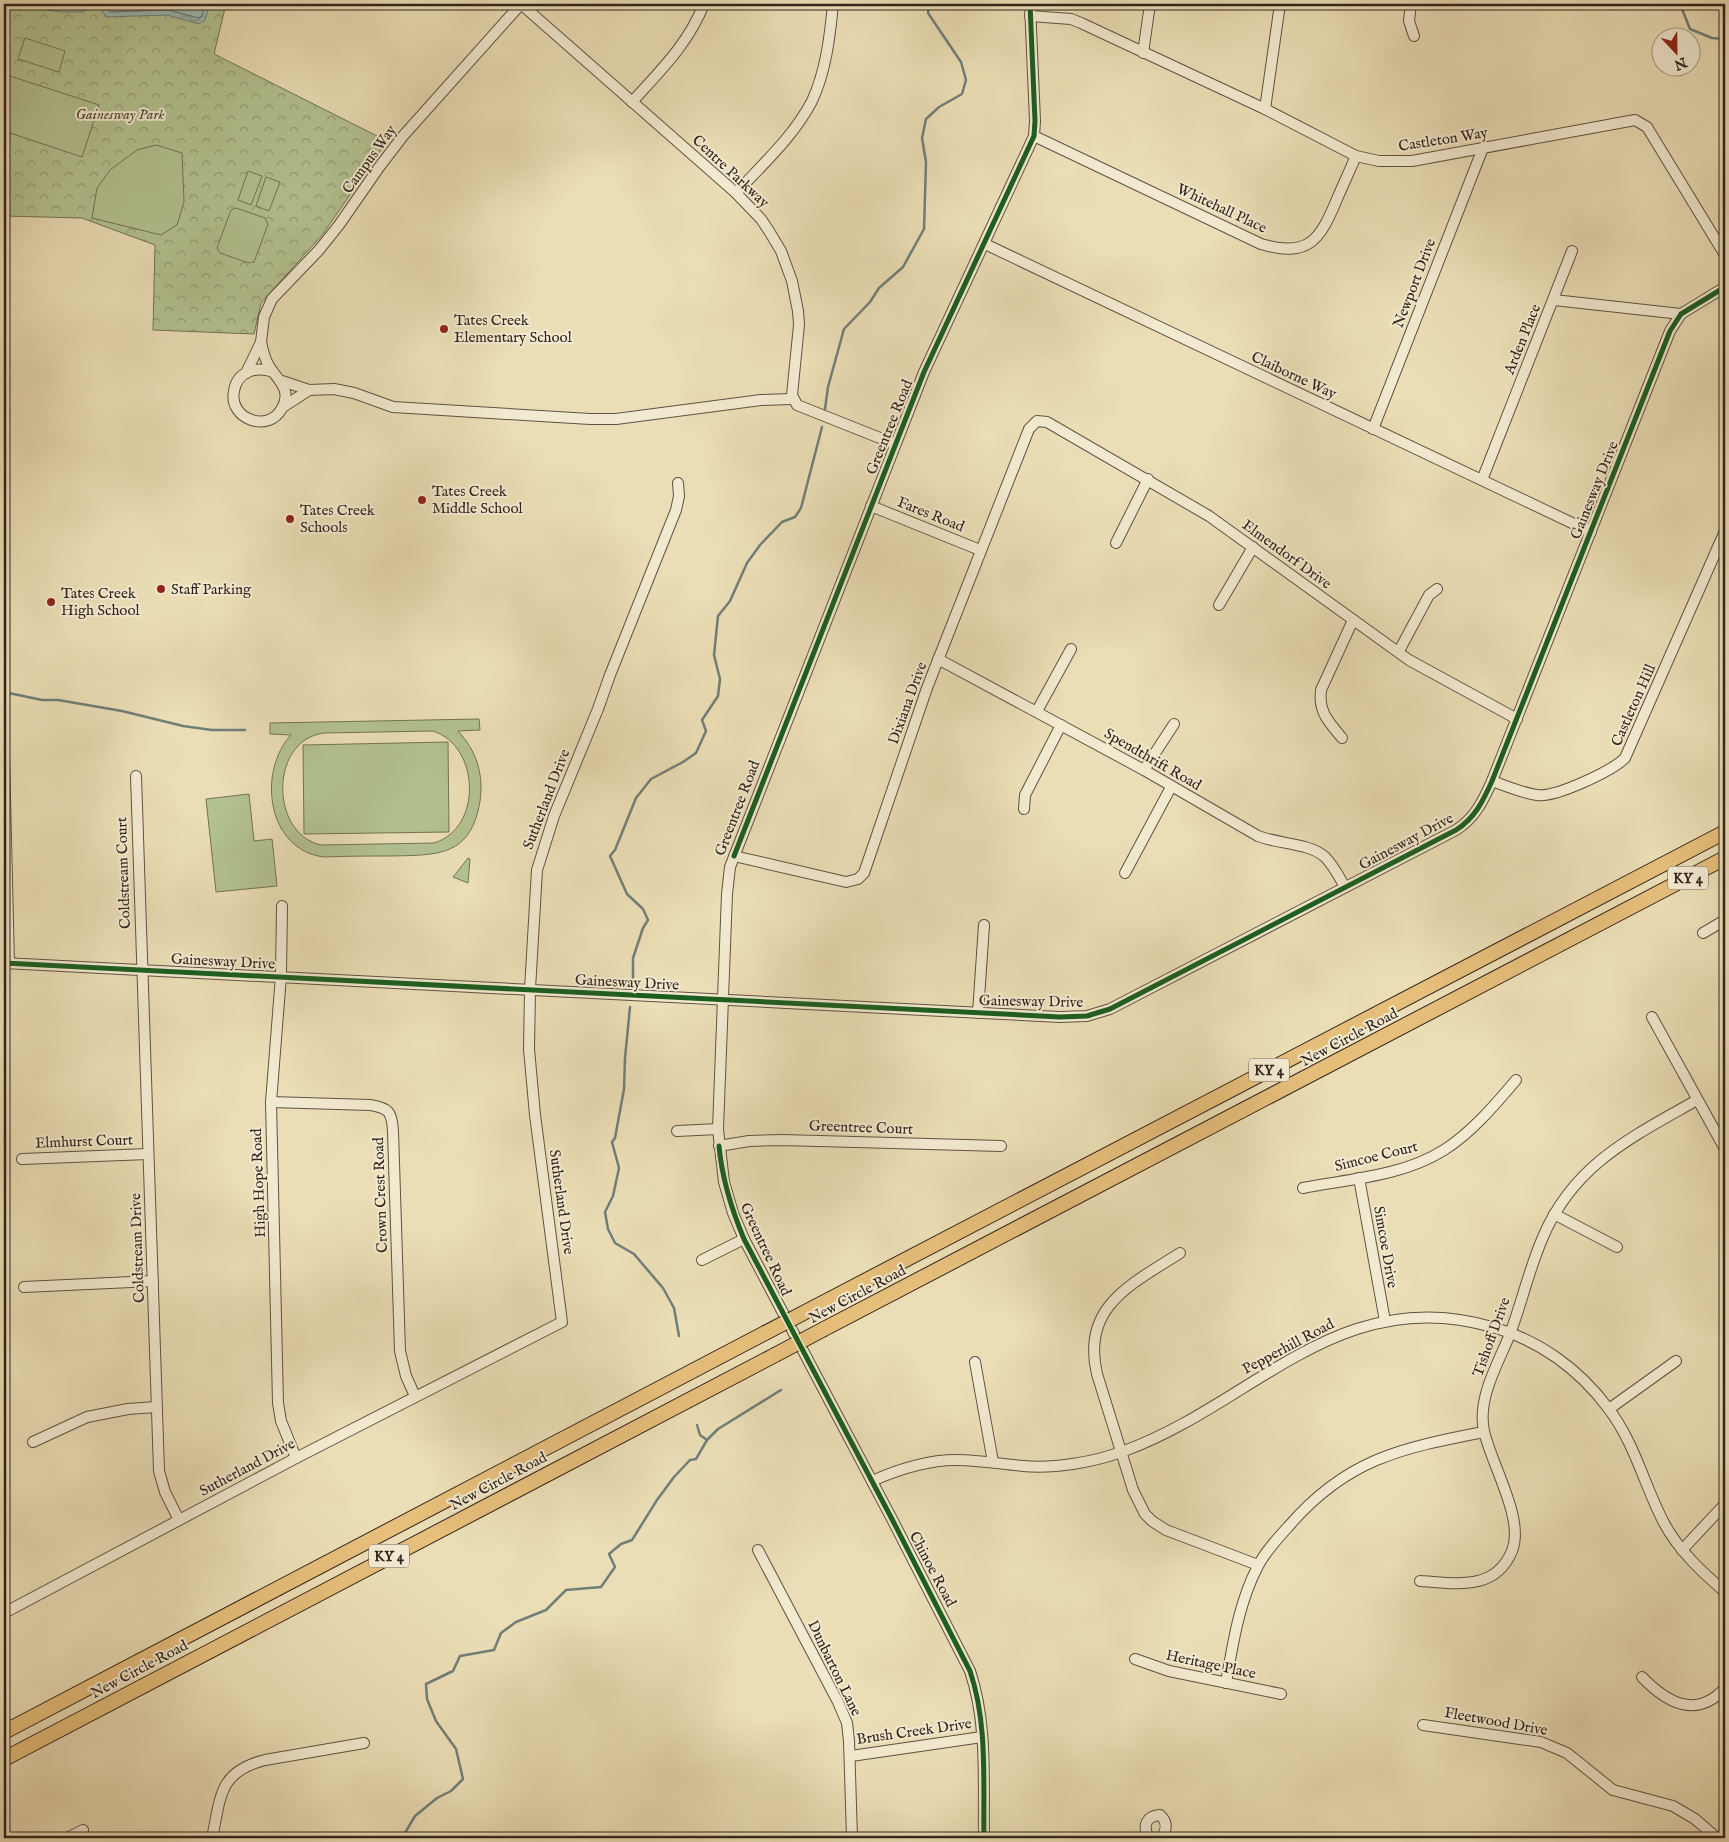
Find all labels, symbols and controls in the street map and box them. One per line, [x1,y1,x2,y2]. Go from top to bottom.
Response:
north arrow [1652,28,1702,78]
text: N [1672,52,1690,74]
park label: Gainesway Park [76,105,164,124]
street label: Campus Way [338,121,401,197]
street label: Castleton Way [1397,123,1490,156]
street label: Centre Parkway [688,131,774,212]
street label: Whitehall Place [1174,179,1270,238]
street label: Newport Drive [1389,236,1440,331]
street label: Arden Place [1499,301,1545,378]
place label: Tates Creek Elementary School [454,311,573,347]
marker: Tates Creek Elementary School [438,323,450,335]
street label: Claiborne Way [1248,347,1340,404]
street label: Greentree Road [862,376,918,477]
street label: Gainesway Drive [1566,438,1623,542]
place label: Tates Creek Middle School [432,482,523,518]
street label: Fares Road [895,492,968,537]
marker: Tates Creek Middle School [416,494,428,506]
place label: Tates Creek Schools [300,501,376,537]
marker: Tates Creek Schools [284,513,296,525]
street label: Elmendorf Drive [1238,516,1335,593]
place label: Staff Parking [171,580,252,599]
marker: Staff Parking [155,583,167,595]
place label: Tates Creek High School [61,584,140,620]
marker: Tates Creek High School [45,596,57,608]
street label: Dixiana Drive [884,659,931,747]
street label: Castleton Hill [1607,660,1660,749]
street label: Spendthrift Road [1101,724,1206,795]
street label: Sutherland Drive [519,746,574,852]
street label: Greentree Road [711,757,765,859]
street label: Gainesway Drive [1356,809,1457,874]
street label: Coldstream Court [112,817,135,929]
road number: KY 4 [1668,866,1708,890]
street label: Gainesway Drive [170,949,276,974]
street label: Gainesway Drive [574,970,680,995]
street label: Gainesway Drive [979,991,1083,1012]
street label: New Circle Road [1297,1003,1402,1071]
road number: KY 4 [1249,1058,1289,1082]
street label: Greentree Court [809,1116,913,1139]
street label: High Hope Road [247,1127,270,1238]
street label: Elmhurst Court [35,1130,133,1153]
street label: Crown Crest Road [369,1136,392,1253]
street label: Simcoe Court [1333,1137,1420,1176]
street label: Sutherland Drive [545,1148,578,1256]
street label: Coldstream Drive [126,1193,149,1303]
street label: Greentree Road [736,1200,796,1300]
street label: Simcoe Drive [1369,1205,1402,1290]
street label: New Circle Road [805,1260,910,1328]
street label: Tishoff Drive [1468,1295,1515,1380]
street label: Pepperhill Road [1239,1314,1338,1379]
street label: Sutherland Drive [196,1434,298,1501]
street label: New Circle Road [446,1447,551,1515]
street label: Chinoe Road [905,1528,961,1611]
road number: KY 4 [369,1544,409,1568]
street label: Dunbarton Lane [803,1617,866,1719]
street label: New Circle Road [87,1635,192,1703]
street label: Heritage Place [1164,1646,1258,1683]
street label: Fleetwood Drive [1443,1703,1549,1740]
street label: Brush Creek Drive [855,1714,973,1749]

